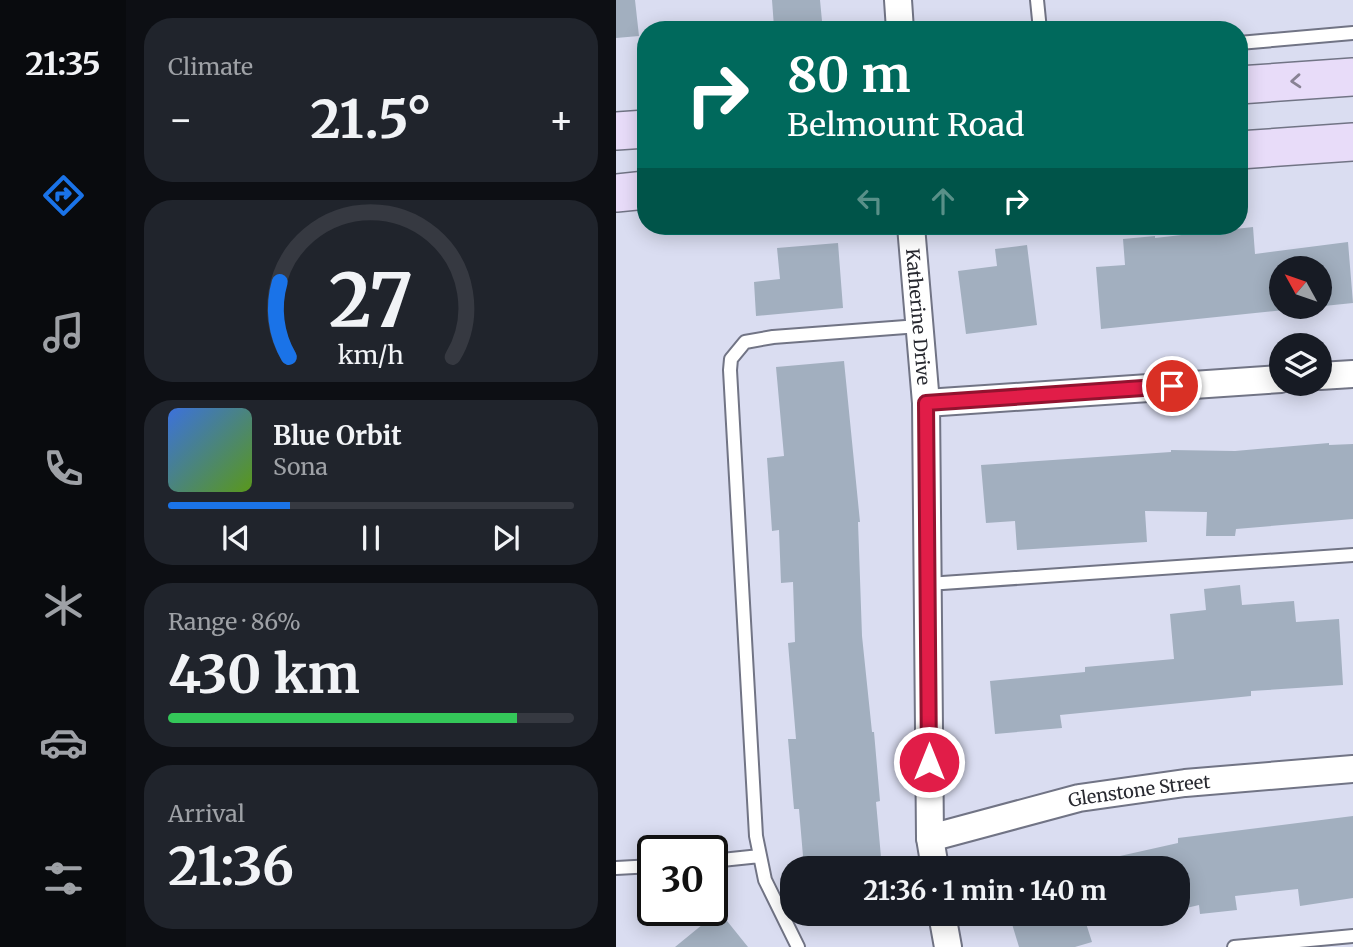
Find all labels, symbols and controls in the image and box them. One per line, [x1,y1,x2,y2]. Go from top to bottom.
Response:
text: 21:35 [25,44,101,84]
text: 80 m [787,44,910,105]
icon: right [672,49,763,140]
text: Climate [168,52,253,81]
one-way arrow [1290,73,1301,88]
text: 21.5° [310,87,432,152]
text: − [168,96,193,143]
text: + [549,96,574,143]
text: Belmount Road [787,105,1025,145]
icon: directions [39,171,88,220]
icon: left [851,182,889,220]
icon: ahead [924,182,962,220]
icon: right [997,182,1035,220]
street label: Katherine Drive [901,247,936,386]
text: 27 [329,256,413,348]
north arrow [1269,256,1332,318]
map controls [1269,256,1332,396]
icon: music [39,308,88,357]
button: layers [1269,333,1332,396]
text: km/h [338,339,404,371]
pin [1142,356,1202,416]
icon: arrive [1153,367,1191,405]
text: Blue Orbit [273,419,402,452]
icon: phone [39,444,88,493]
text: Sona [273,452,328,481]
icon: previous [217,519,255,557]
icon: pause [352,519,390,557]
icon: next [487,519,525,557]
icon: climate [39,581,88,630]
text: Range · 86% [168,607,301,636]
text: 430 km [168,642,360,707]
icon: car [39,718,88,767]
position arrow [892,725,966,799]
street label: Glenstone Street [1066,769,1211,812]
text: Arrival [168,799,245,828]
text: 21:36 [168,834,294,899]
speed limit sign: 30 [637,835,728,926]
icon: filters [39,854,88,903]
text: 21:36 · 1 min · 140 m [863,874,1107,907]

